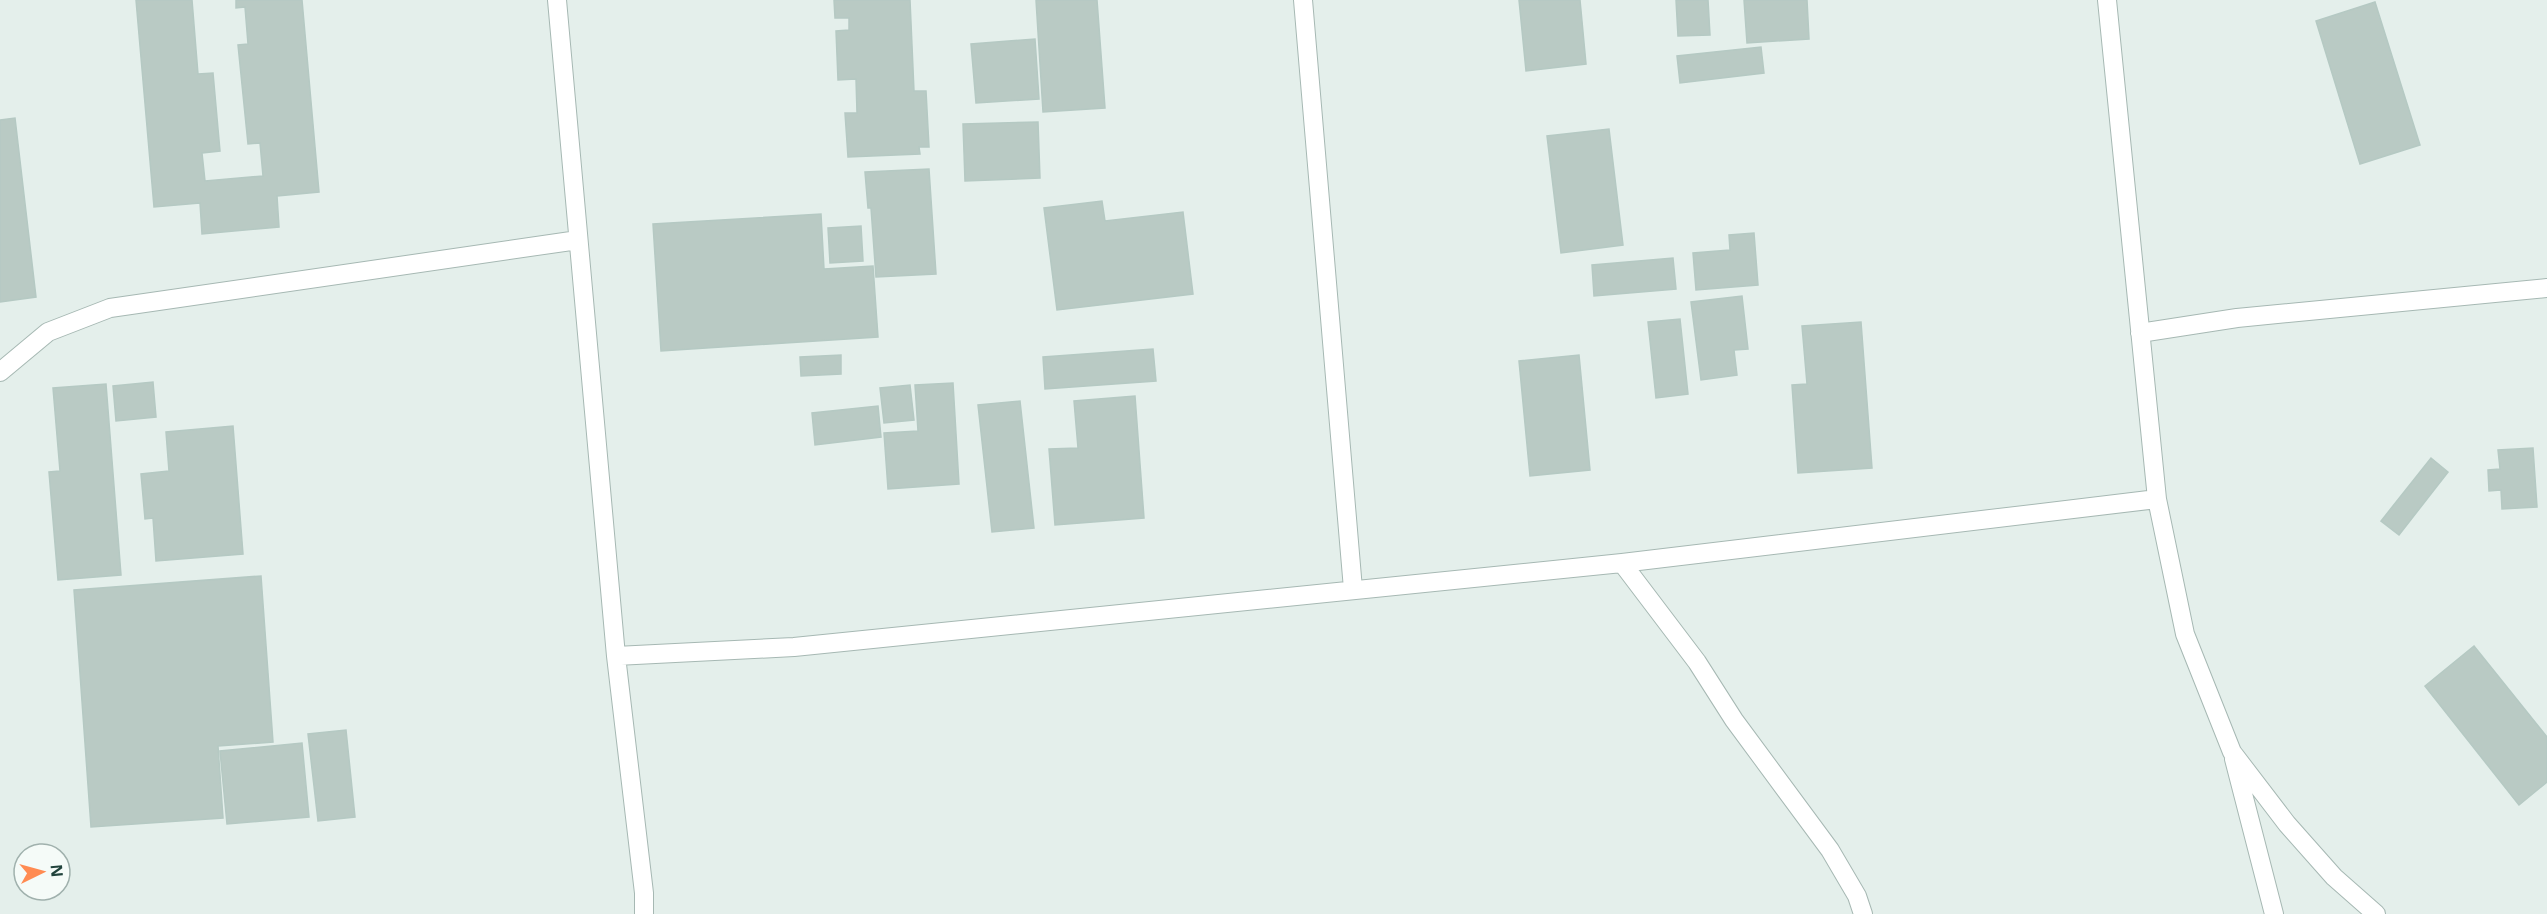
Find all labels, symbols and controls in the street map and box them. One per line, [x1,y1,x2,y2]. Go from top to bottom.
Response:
north arrow [12,842,72,902]
text: N [45,863,68,878]

